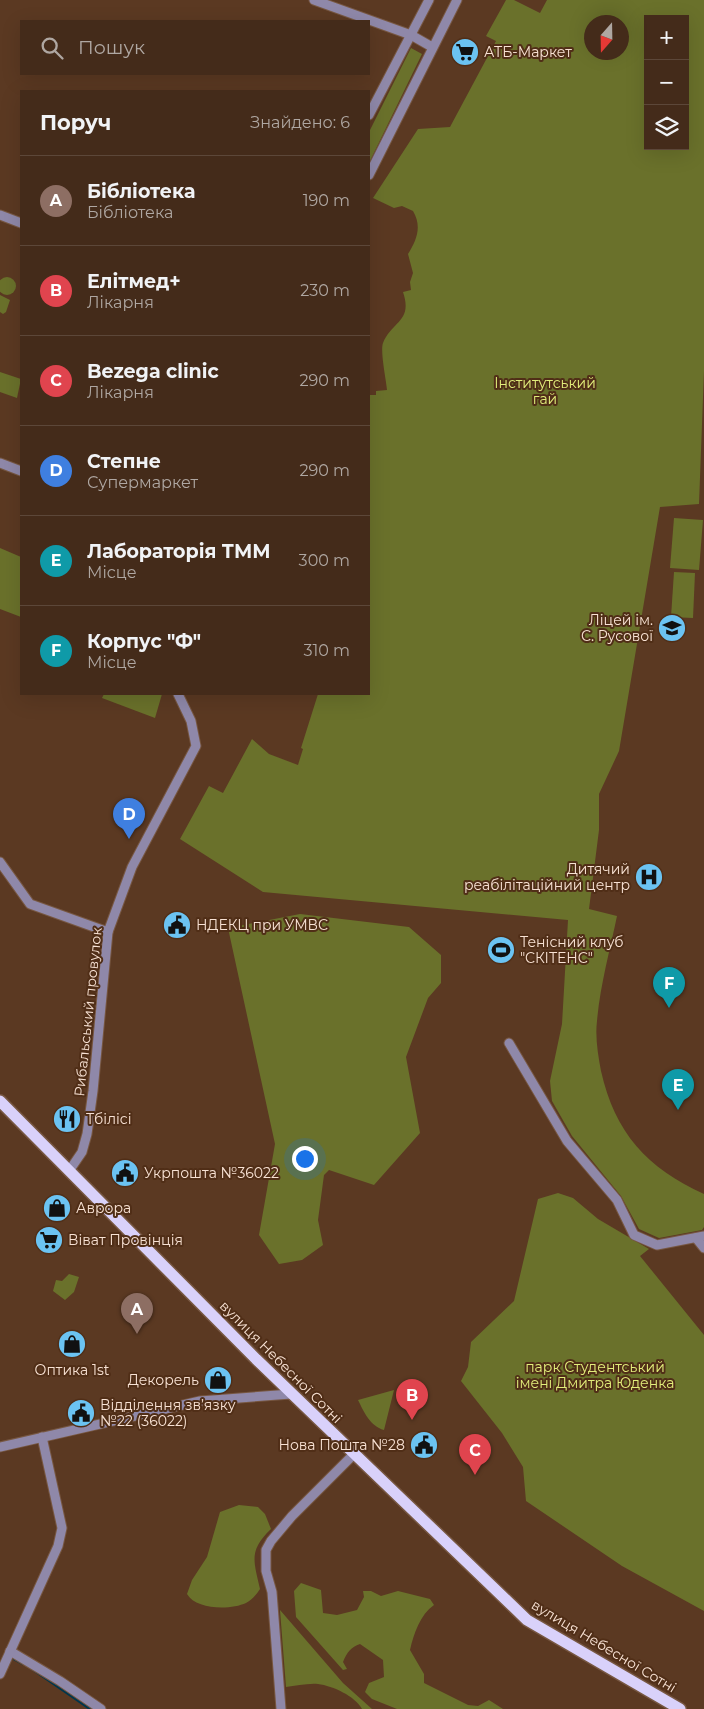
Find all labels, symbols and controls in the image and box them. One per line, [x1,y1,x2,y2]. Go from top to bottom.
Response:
north arrow [584,15,629,60]
map controls [644,15,689,150]
button: + [644,15,689,60]
search box [20,20,370,75]
icon: search [38,34,66,62]
text: Пошук [78,36,145,59]
supermarket icon: АТБ-Маркет [450,37,480,67]
place label: АТБ-Маркет [484,43,572,61]
button: − [644,60,689,105]
button: layers [644,105,689,150]
text: Поруч [40,110,111,135]
text: Знайдено: 6 [250,113,350,132]
text: Бібліотека [87,180,195,203]
text: A [50,191,62,210]
text: 190 m [303,191,350,210]
text: Бібліотека [87,203,173,222]
text: Елітмед+ [87,270,181,293]
text: B [50,281,62,300]
text: 230 m [300,281,350,300]
text: Лікарня [87,293,154,312]
text: Bezega clinic [87,360,219,383]
text: C [50,371,62,390]
text: 290 m [299,371,350,390]
park label: Інститутський гай [494,374,596,408]
text: Лікарня [87,383,154,402]
text: Степне [87,450,161,473]
text: D [49,461,63,480]
text: 290 m [299,461,350,480]
text: Супермаркет [87,473,198,492]
text: Лабораторія ТММ [87,540,271,563]
text: E [51,551,61,570]
text: 300 m [299,551,350,570]
text: Місце [87,563,137,582]
place label: Ліцей ім. С. Русової [581,611,653,645]
school or university icon: Ліцей ім. С. Русової [657,613,687,643]
text: Корпус "Ф" [87,630,201,653]
text: F [51,641,61,660]
text: 310 m [303,641,350,660]
text: Місце [87,653,137,672]
pin: D [113,798,145,839]
place label: Дитячий реабілітаційний центр [464,860,630,894]
hospital icon: Дитячий реабілітаційний центр [634,862,664,892]
public building icon: НДЕКЦ при УМВС [162,910,192,940]
place label: НДЕКЦ при УМВС [196,916,328,934]
street label: Рибальський провулок [70,927,106,1097]
place label: Тенісний клуб "СКІТЕНС" [520,933,624,967]
sports icon: Тенісний клуб "СКІТЕНС" [486,935,516,965]
pin: F [653,967,685,1008]
pin: E [662,1069,694,1110]
restaurant icon: Тбілісі [52,1104,82,1134]
place label: Тбілісі [86,1110,132,1128]
your location [292,1146,318,1172]
public building icon: Укрпошта №36022 [110,1158,140,1188]
place label: Укрпошта №36022 [144,1164,279,1182]
shop icon: Аврора [42,1193,72,1223]
place label: Аврора [76,1199,131,1217]
supermarket icon: Віват Провінція [34,1225,64,1255]
place label: Віват Провінція [68,1231,183,1249]
pin: A [121,1293,153,1334]
street label: вулиця Небесної Сотні [216,1297,346,1427]
shop icon: Оптика 1st [57,1329,87,1359]
park label: парк Студентський імені Дмитра Юденка [516,1358,674,1392]
place label: Оптика 1st [35,1361,110,1379]
shop icon: Декорель [203,1365,233,1395]
place label: Декорель [128,1371,199,1389]
pin: B [396,1379,428,1420]
place label: Відділення зв’язку №22 (36022) [100,1396,236,1430]
public building icon: Відділення зв’язку №22 (36022) [66,1398,96,1428]
public building icon: Нова Пошта №28 [409,1430,439,1460]
pin: C [459,1434,491,1475]
place label: Нова Пошта №28 [278,1436,405,1454]
street label: вулиця Небесної Сотні [528,1596,680,1696]

